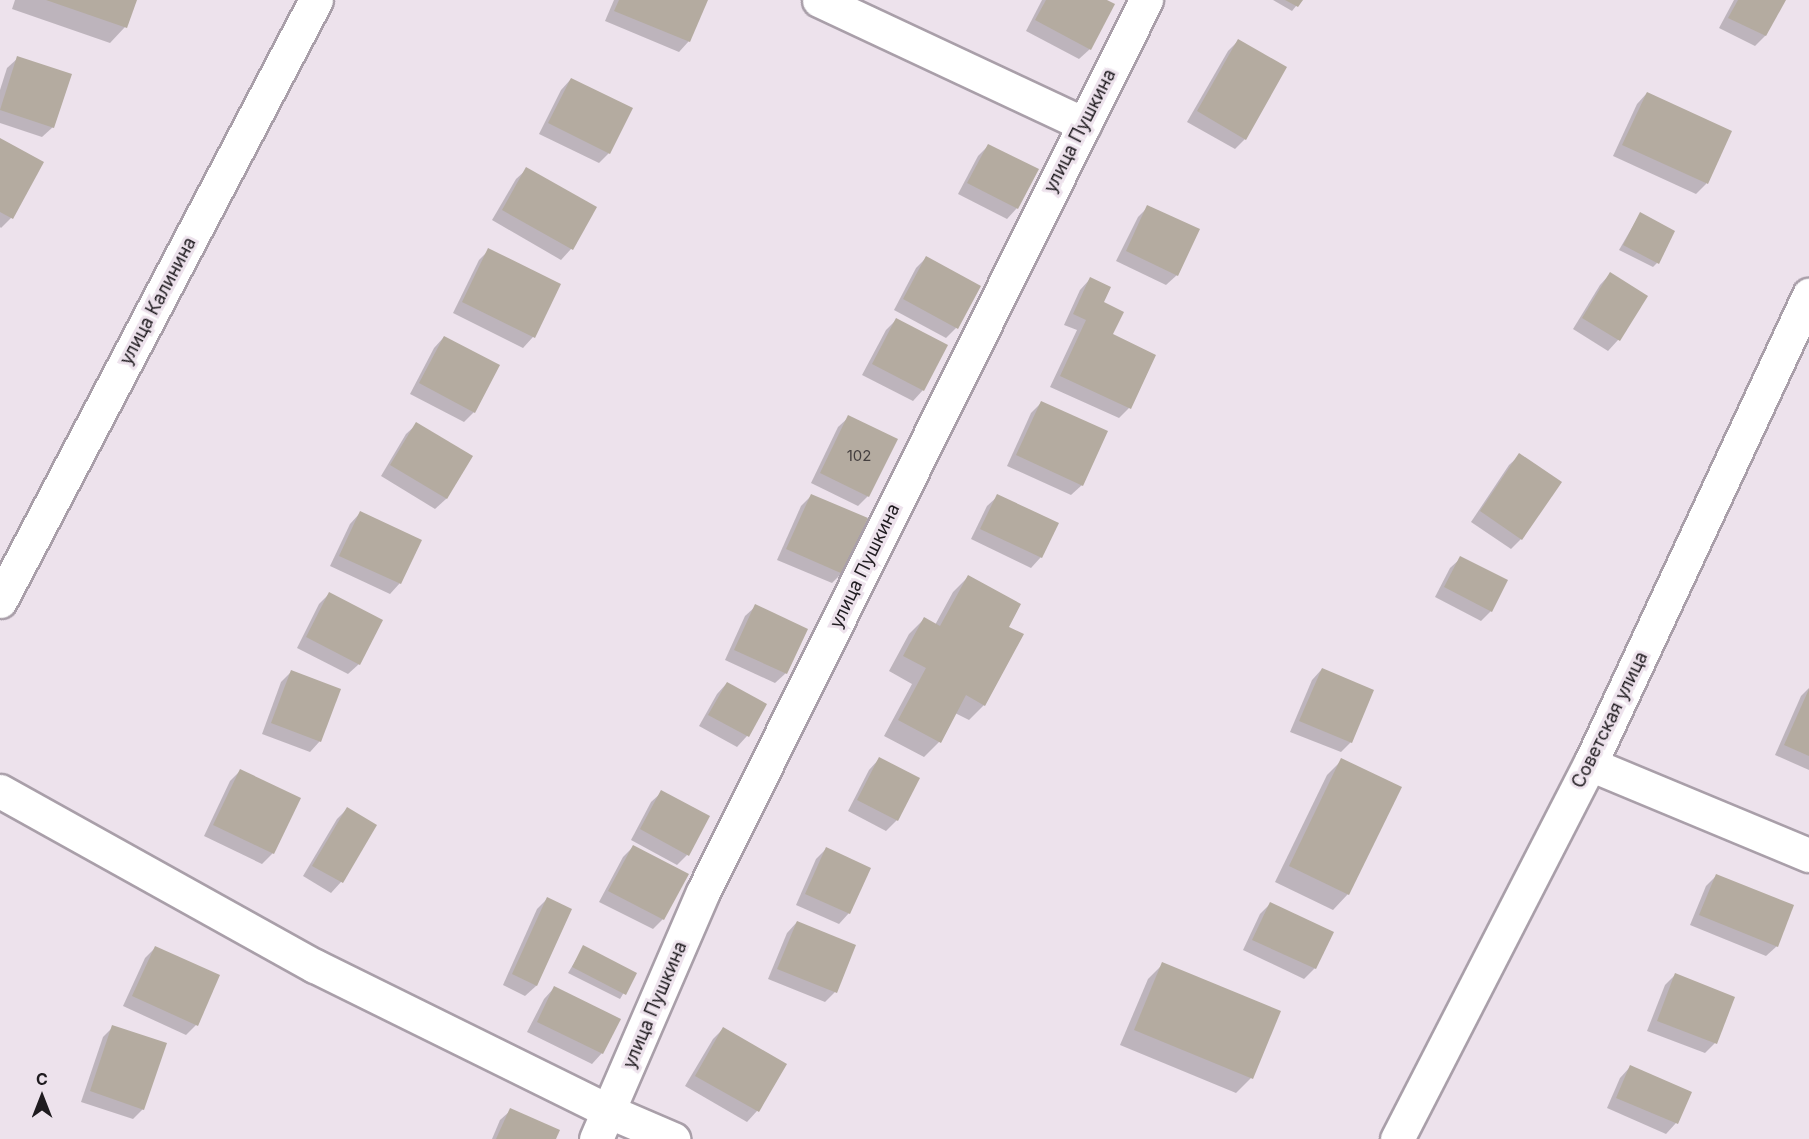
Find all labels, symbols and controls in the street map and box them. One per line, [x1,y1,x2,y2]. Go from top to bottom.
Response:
street label: улица Пушкина [1040,66,1120,196]
street label: улица Калинина [115,233,201,369]
house number: 102 [847,447,871,465]
street label: улица Пушкина [826,500,904,632]
street label: Советская улица [1568,648,1652,792]
street label: улица Пушкина [619,938,691,1072]
north arrow [12,1067,72,1127]
text: С [36,1069,48,1089]

